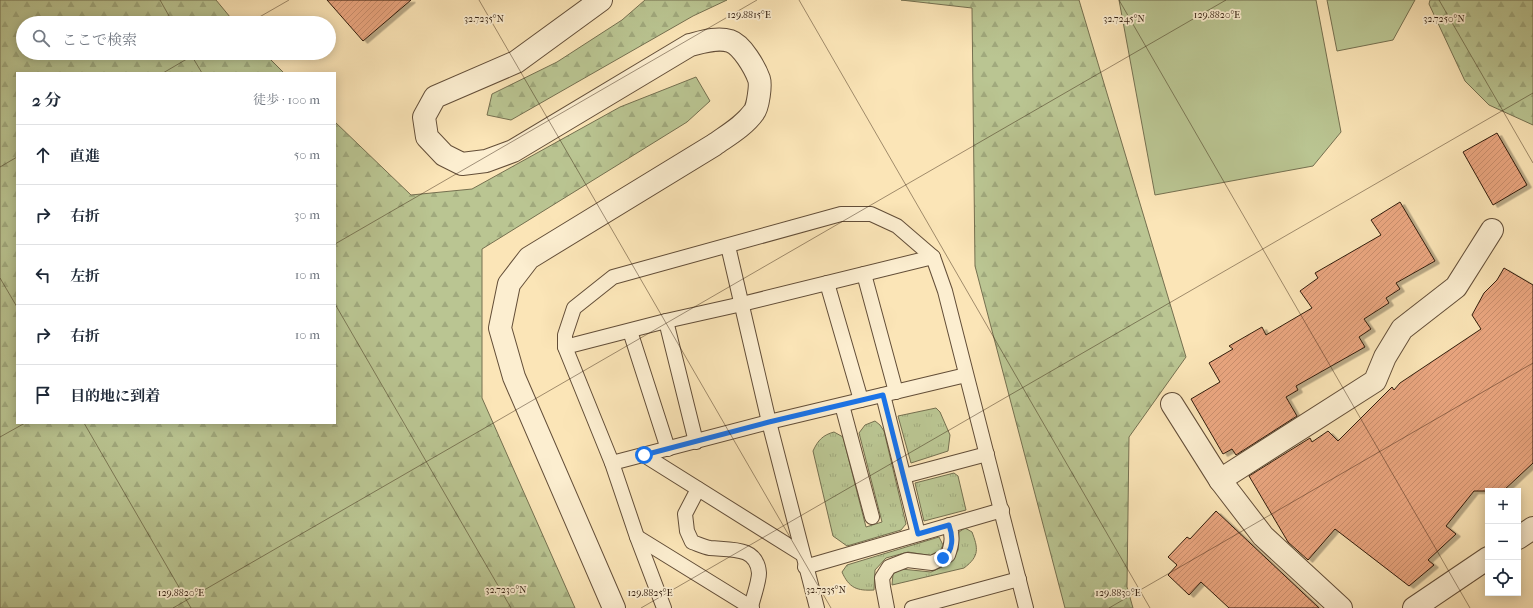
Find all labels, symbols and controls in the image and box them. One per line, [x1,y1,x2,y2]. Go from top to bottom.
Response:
text: 129.8815°E [727,9,771,21]
text: 129.8820°E [1194,9,1240,21]
text: 32.7235°N [464,13,505,25]
text: 32.7245°N [1103,13,1145,25]
text: 32.7250°N [1423,13,1465,25]
search box [16,16,336,60]
icon: search [30,27,52,49]
text: ここで検索 [62,31,137,49]
text: 2 分 [32,90,61,110]
text: 徒歩 · 100 m [253,92,320,107]
icon: ahead [32,144,54,166]
text: 直進 [70,147,100,165]
text: 50 m [294,147,320,162]
icon: right [32,204,54,226]
text: 右折 [70,207,100,225]
text: 30 m [294,207,320,222]
icon: left [32,264,54,286]
text: 左折 [70,267,100,285]
text: 10 m [295,267,320,282]
icon: right [32,324,54,346]
text: 右折 [70,327,100,345]
text: 10 m [295,327,320,342]
icon: arrive [32,384,54,406]
text: 目的地に到着 [70,387,160,405]
route start [635,446,653,464]
map controls [1485,488,1521,596]
button: + [1485,488,1521,524]
button: − [1485,524,1521,560]
route end [934,549,952,567]
button: locate [1485,560,1521,596]
text: 32.7230°N [485,584,527,596]
text: 32.7235°N [806,584,847,596]
text: 129.8820°E [158,587,204,599]
text: 129.8825°E [627,587,673,599]
text: 129.8830°E [1095,587,1141,599]

